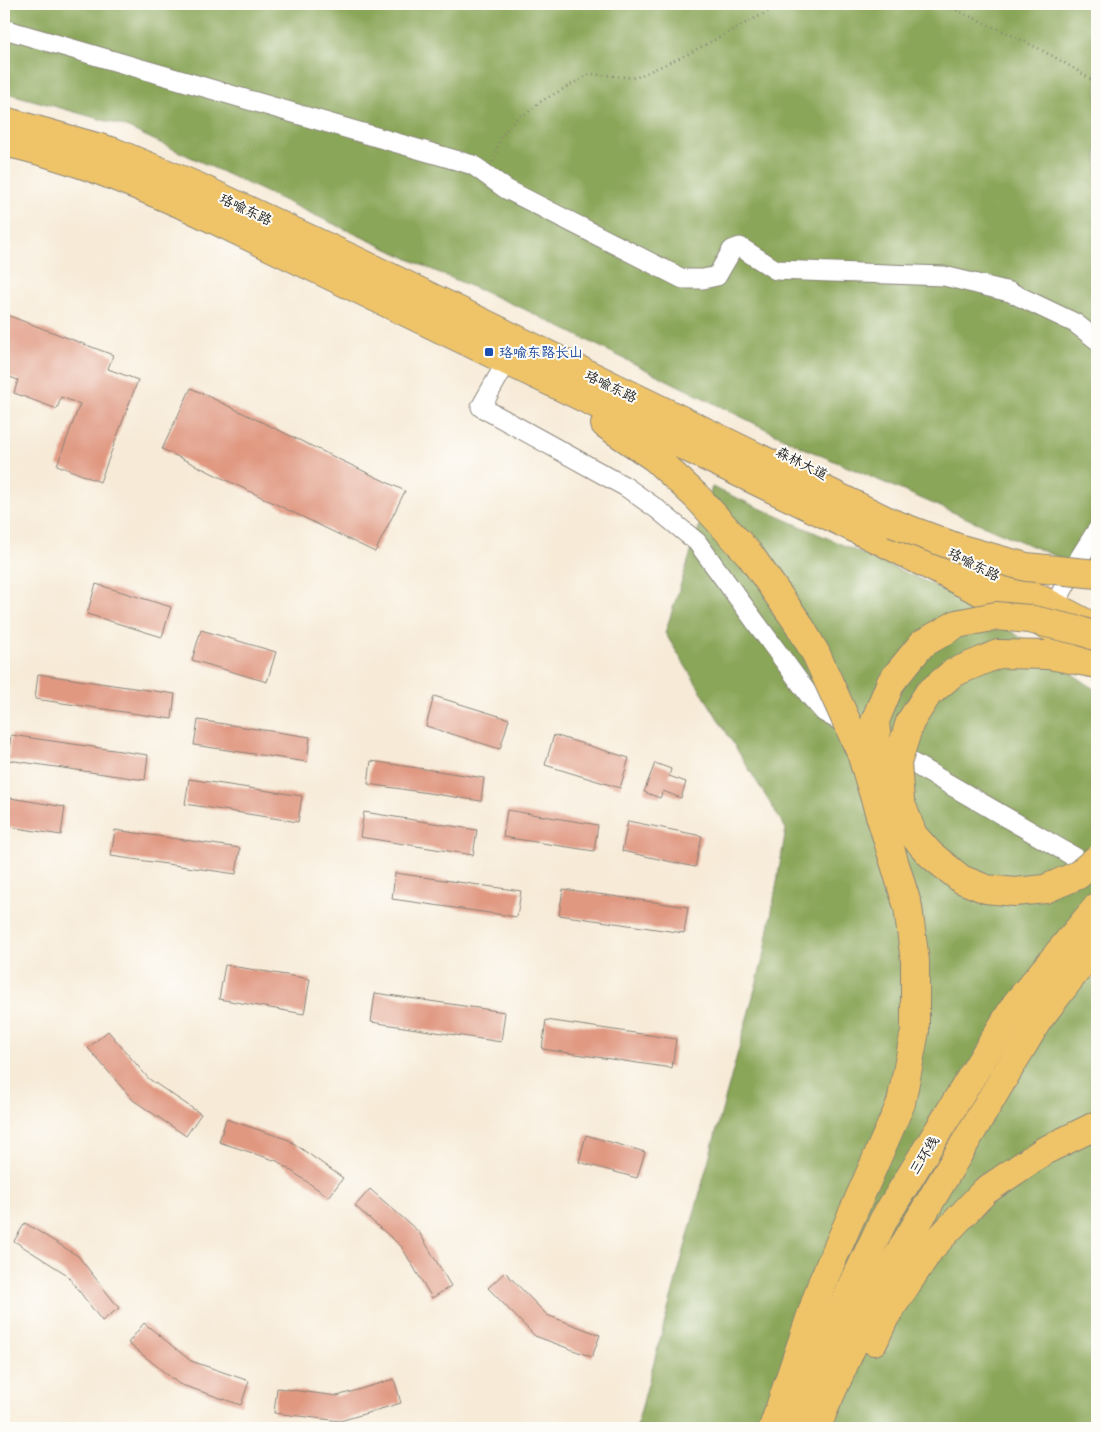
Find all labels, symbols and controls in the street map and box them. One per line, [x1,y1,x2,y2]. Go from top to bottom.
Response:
street label: 珞喻东路 [217,190,275,229]
place label: 珞喻东路长山 [499,344,583,361]
marker: 珞喻东路长山 [483,346,495,358]
street label: 珞喻东路 [582,367,640,406]
street label: 森林大道 [773,443,831,484]
street label: 珞喻东路 [945,544,1003,585]
street label: 三环线 [906,1133,943,1178]

